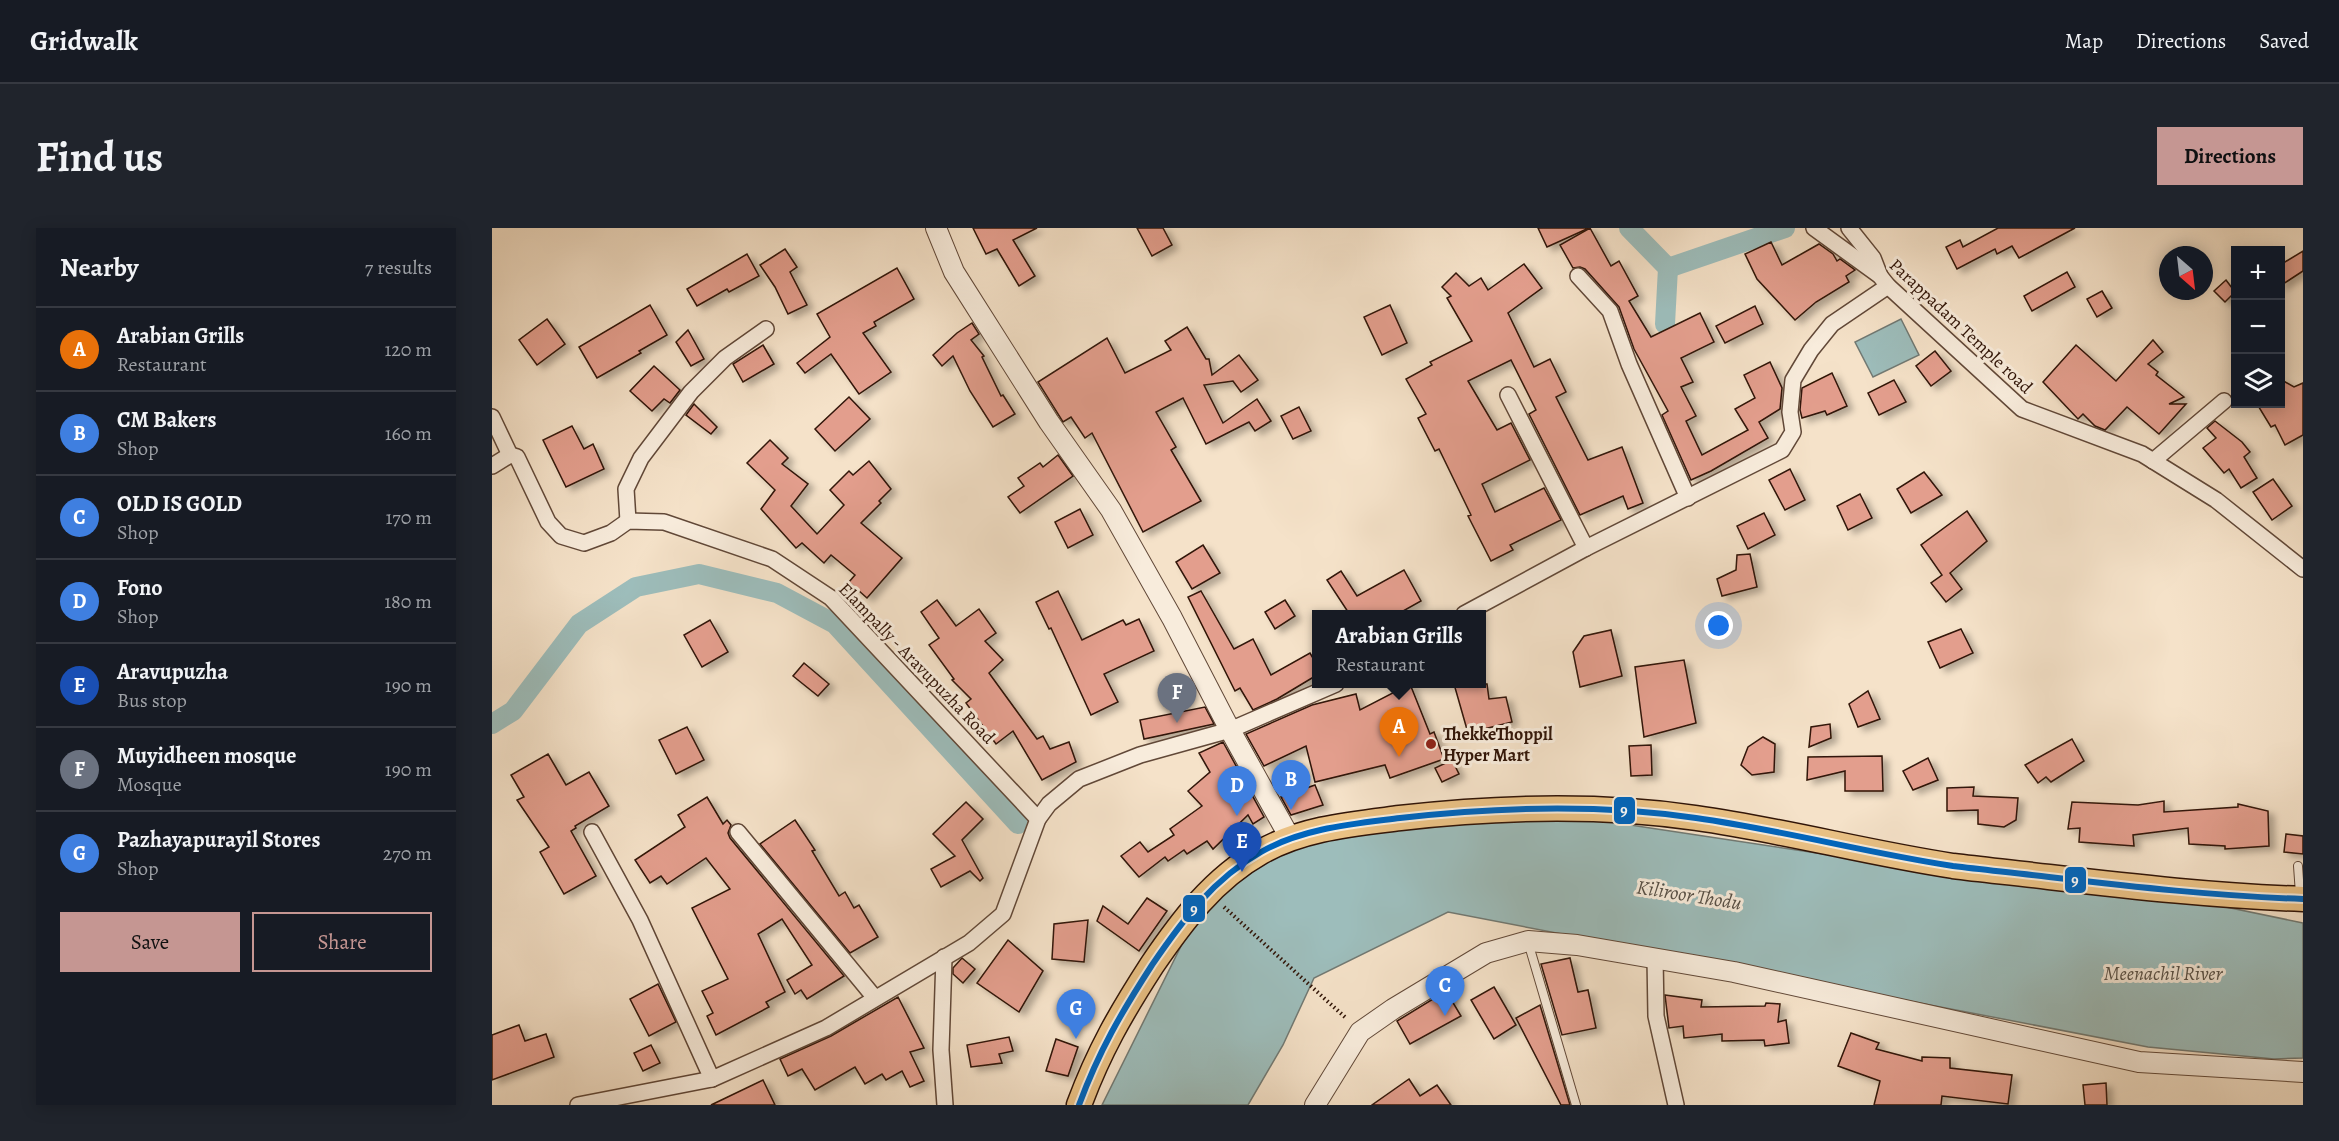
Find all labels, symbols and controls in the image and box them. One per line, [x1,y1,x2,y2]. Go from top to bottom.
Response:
text: Gridwalk [30,22,138,60]
text: Map [2065,27,2103,55]
text: Directions [2136,27,2226,55]
text: Saved [2259,27,2309,55]
button: Directions [2157,127,2303,185]
text: Find us [36,128,163,185]
north arrow [2159,246,2213,300]
map controls [2231,246,2285,408]
button: + [2231,246,2285,300]
text: Nearby [60,250,139,285]
street label: Parappadam Temple road [1884,253,2038,399]
text: 7 results [365,254,432,281]
button: − [2231,300,2285,354]
text: Arabian Grills [117,321,244,351]
text: A [73,336,86,363]
text: 120 m [384,336,432,363]
text: Restaurant [117,351,207,378]
button: layers [2231,354,2285,408]
text: CM Bakers [117,405,217,435]
text: B [73,420,86,447]
text: 160 m [385,420,432,447]
text: Shop [117,435,159,462]
text: OLD IS GOLD [117,489,242,519]
text: C [73,504,86,531]
text: 170 m [386,504,432,531]
text: Shop [117,519,159,546]
text: Fono [117,573,163,603]
street label: Elampally - Aravupuzha Road [833,577,1001,749]
text: D [73,588,86,615]
text: 180 m [384,588,432,615]
text: Shop [117,603,159,630]
popup [1312,610,1486,688]
your location [1704,611,1733,640]
text: Arabian Grills [1335,621,1463,651]
text: Restaurant [1335,651,1425,678]
text: Aravupuzha [117,657,228,687]
text: E [74,672,85,699]
text: 190 m [385,672,432,699]
pin: F [1158,674,1196,723]
text: Bus stop [117,687,187,714]
pin: A [1380,708,1418,757]
place label: ThekkeThoppil Hyper Mart [1443,722,1553,767]
marker: ThekkeThoppil Hyper Mart [1424,737,1438,751]
text: Muyidheen mosque [117,741,296,771]
text: F [74,756,85,783]
text: 190 m [385,756,432,783]
pin: B [1272,760,1310,810]
pin: D [1218,766,1256,816]
text: Mosque [117,771,182,798]
line badge: 9 [1613,796,1636,825]
text: 9 [1620,800,1628,822]
pin: E [1222,822,1262,872]
text: Pazhayapurayil Stores [117,825,320,855]
text: G [73,840,86,867]
text: 270 m [383,840,432,867]
text: Shop [117,855,159,882]
line badge: 9 [2064,866,2087,894]
text: 9 [2071,870,2079,892]
water label: Kiliroor Thodu [1635,873,1744,917]
line badge: 9 [1182,894,1206,923]
text: 9 [1190,899,1198,921]
button: Save [60,912,240,972]
button: Share [252,912,432,972]
water label: Meenachil River [2104,960,2223,987]
pin: C [1426,966,1464,1016]
pin: G [1056,990,1096,1039]

